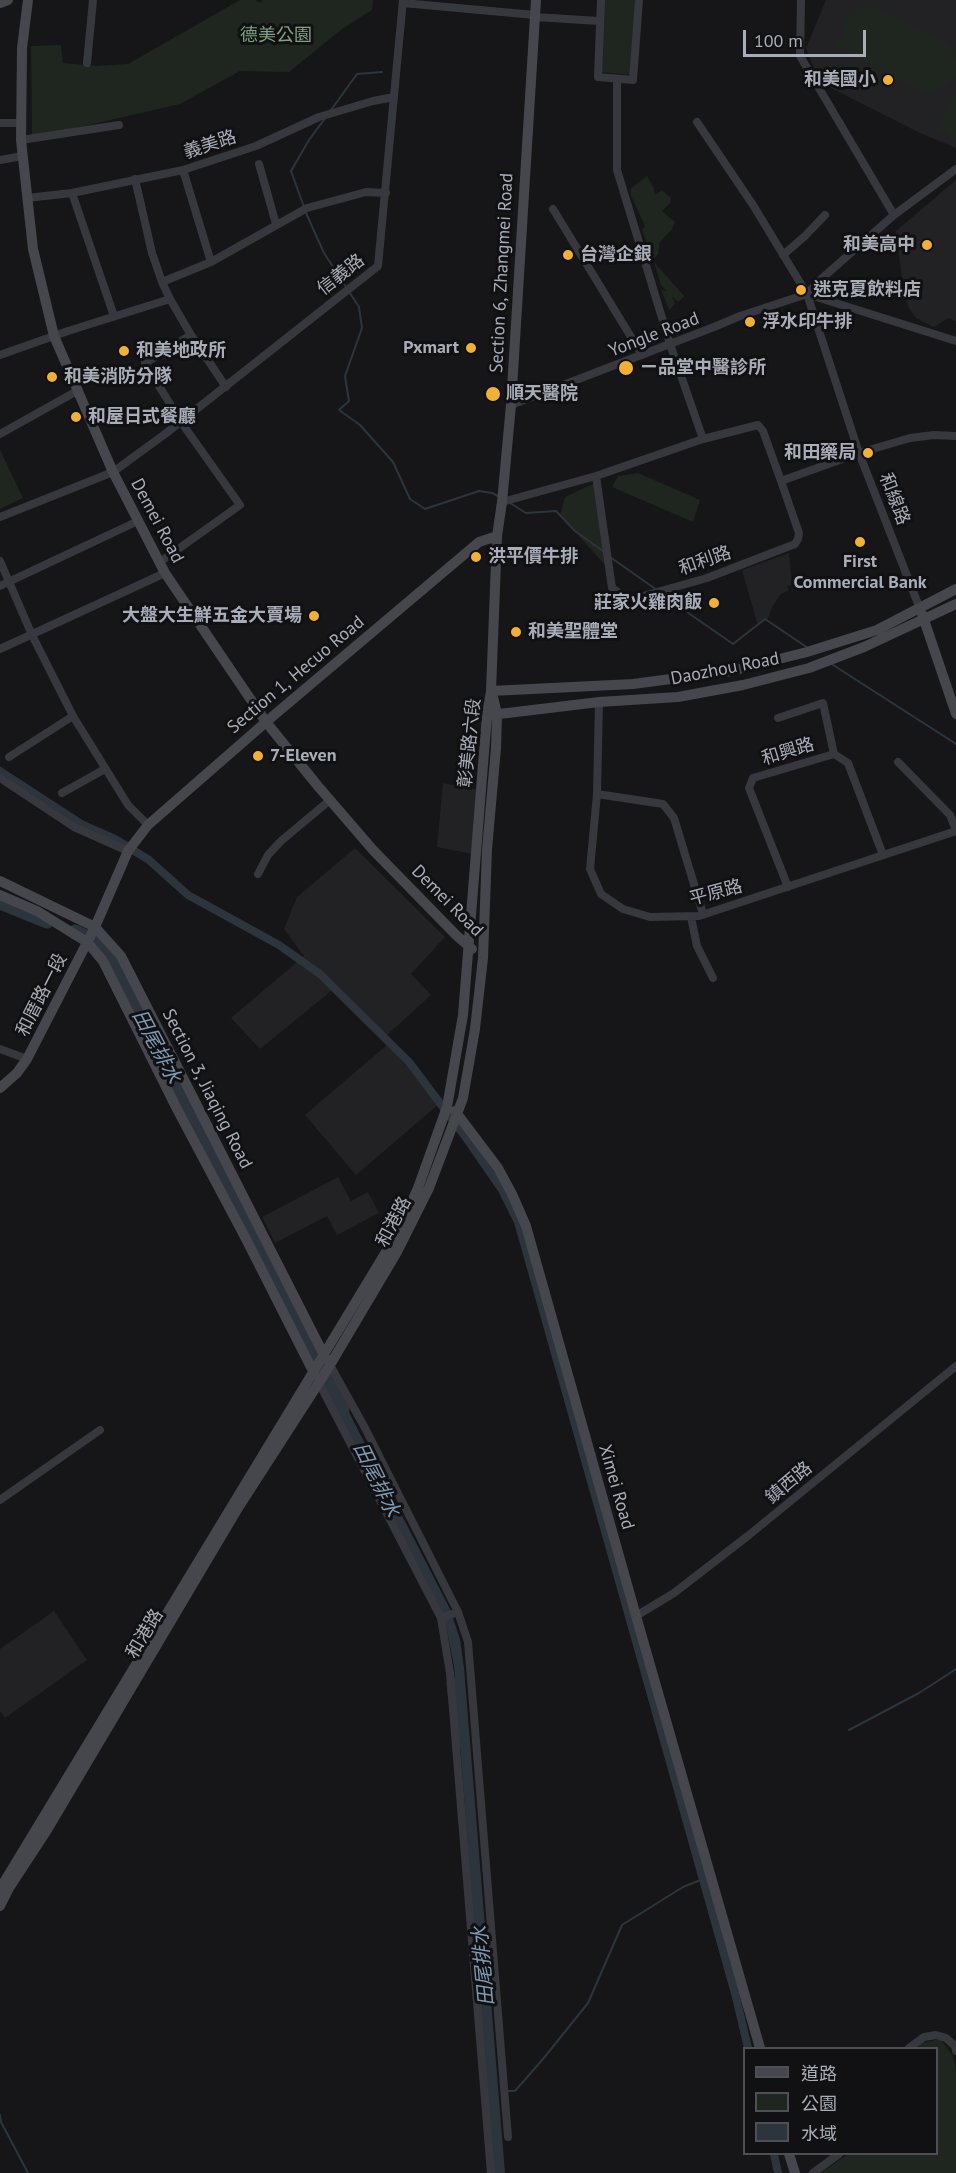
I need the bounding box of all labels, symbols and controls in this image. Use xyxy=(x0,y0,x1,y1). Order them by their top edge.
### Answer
scale bar xyxy=(746,18,869,56)
park label: 德美公園 xyxy=(240,25,312,47)
text: 100 m xyxy=(754,29,803,52)
place label: 和美國小 xyxy=(804,69,876,91)
marker: 和美國小 xyxy=(881,73,895,87)
street label: 義美路 xyxy=(181,126,239,164)
street label: Section 6, Zhangmei Road xyxy=(486,173,518,373)
place label: 和美高中 xyxy=(843,234,915,256)
marker: 和美高中 xyxy=(920,238,934,252)
place label: 台灣企銀 xyxy=(580,244,652,266)
marker: 台灣企銀 xyxy=(561,248,575,262)
street label: 信義路 xyxy=(313,250,369,300)
place label: 迷克夏飲料店 xyxy=(813,279,921,301)
marker: 迷克夏飲料店 xyxy=(794,283,808,297)
street label: Yongle Road xyxy=(606,308,702,362)
place label: 浮水印牛排 xyxy=(762,311,852,333)
marker: 浮水印牛排 xyxy=(743,315,757,329)
place label: Pxmart xyxy=(403,337,459,359)
place label: 和美地政所 xyxy=(136,340,226,362)
marker: Pxmart xyxy=(464,341,478,355)
marker: 和美地政所 xyxy=(117,344,131,358)
place label: ㄧ品堂中醫診所 xyxy=(640,357,766,379)
marker: ㄧ品堂中醫診所 xyxy=(617,359,635,377)
place label: 和美消防分隊 xyxy=(64,366,172,388)
marker: 和美消防分隊 xyxy=(45,370,59,384)
place label: 順天醫院 xyxy=(506,383,578,405)
marker: 順天醫院 xyxy=(484,385,502,403)
place label: 和屋日式餐廳 xyxy=(88,406,196,428)
marker: 和屋日式餐廳 xyxy=(69,410,83,424)
place label: 和田藥局 xyxy=(784,442,856,464)
marker: 和田藥局 xyxy=(861,446,875,460)
street label: 和線路 xyxy=(874,470,914,528)
street label: Demei Road xyxy=(126,475,188,567)
marker: First Commercial Bank xyxy=(853,535,867,549)
street label: 和利路 xyxy=(676,542,734,580)
place label: 洪平價牛排 xyxy=(488,546,578,568)
marker: 洪平價牛排 xyxy=(469,550,483,564)
place label: First Commercial Bank xyxy=(793,551,927,594)
place label: 莊家火雞肉飯 xyxy=(594,592,702,614)
marker: 莊家火雞肉飯 xyxy=(707,596,721,610)
place label: 大盤大生鮮五金大賣場 xyxy=(122,605,302,627)
marker: 大盤大生鮮五金大賣場 xyxy=(307,609,321,623)
street label: Section 1, Hecuo Road xyxy=(223,611,369,739)
place label: 和美聖體堂 xyxy=(528,621,618,643)
marker: 和美聖體堂 xyxy=(509,625,523,639)
street label: Daozhou Road xyxy=(669,648,781,690)
street label: 彰美路六段 xyxy=(455,697,485,789)
street label: 和興路 xyxy=(759,734,817,770)
place label: 7-Eleven xyxy=(270,745,337,767)
marker: 7-Eleven xyxy=(251,749,265,763)
street label: Demei Road xyxy=(407,861,487,941)
street label: 平原路 xyxy=(687,876,745,910)
street label: 和厝路一段 xyxy=(12,950,72,1040)
water label: 田尾排水 xyxy=(127,1006,185,1088)
street label: Section 3, Jiaqing Road xyxy=(157,1006,257,1172)
street label: 和港路 xyxy=(372,1193,416,1251)
water label: 田尾排水 xyxy=(348,1439,404,1521)
street label: Ximei Road xyxy=(594,1442,638,1532)
street label: 鎮西路 xyxy=(761,1457,817,1509)
street label: 和港路 xyxy=(122,1605,168,1663)
water label: 田尾排水 xyxy=(469,1925,499,2007)
legend xyxy=(743,2047,938,2155)
text: 道路 xyxy=(801,2062,837,2085)
text: 公園 xyxy=(801,2092,837,2115)
text: 水域 xyxy=(801,2122,837,2145)

